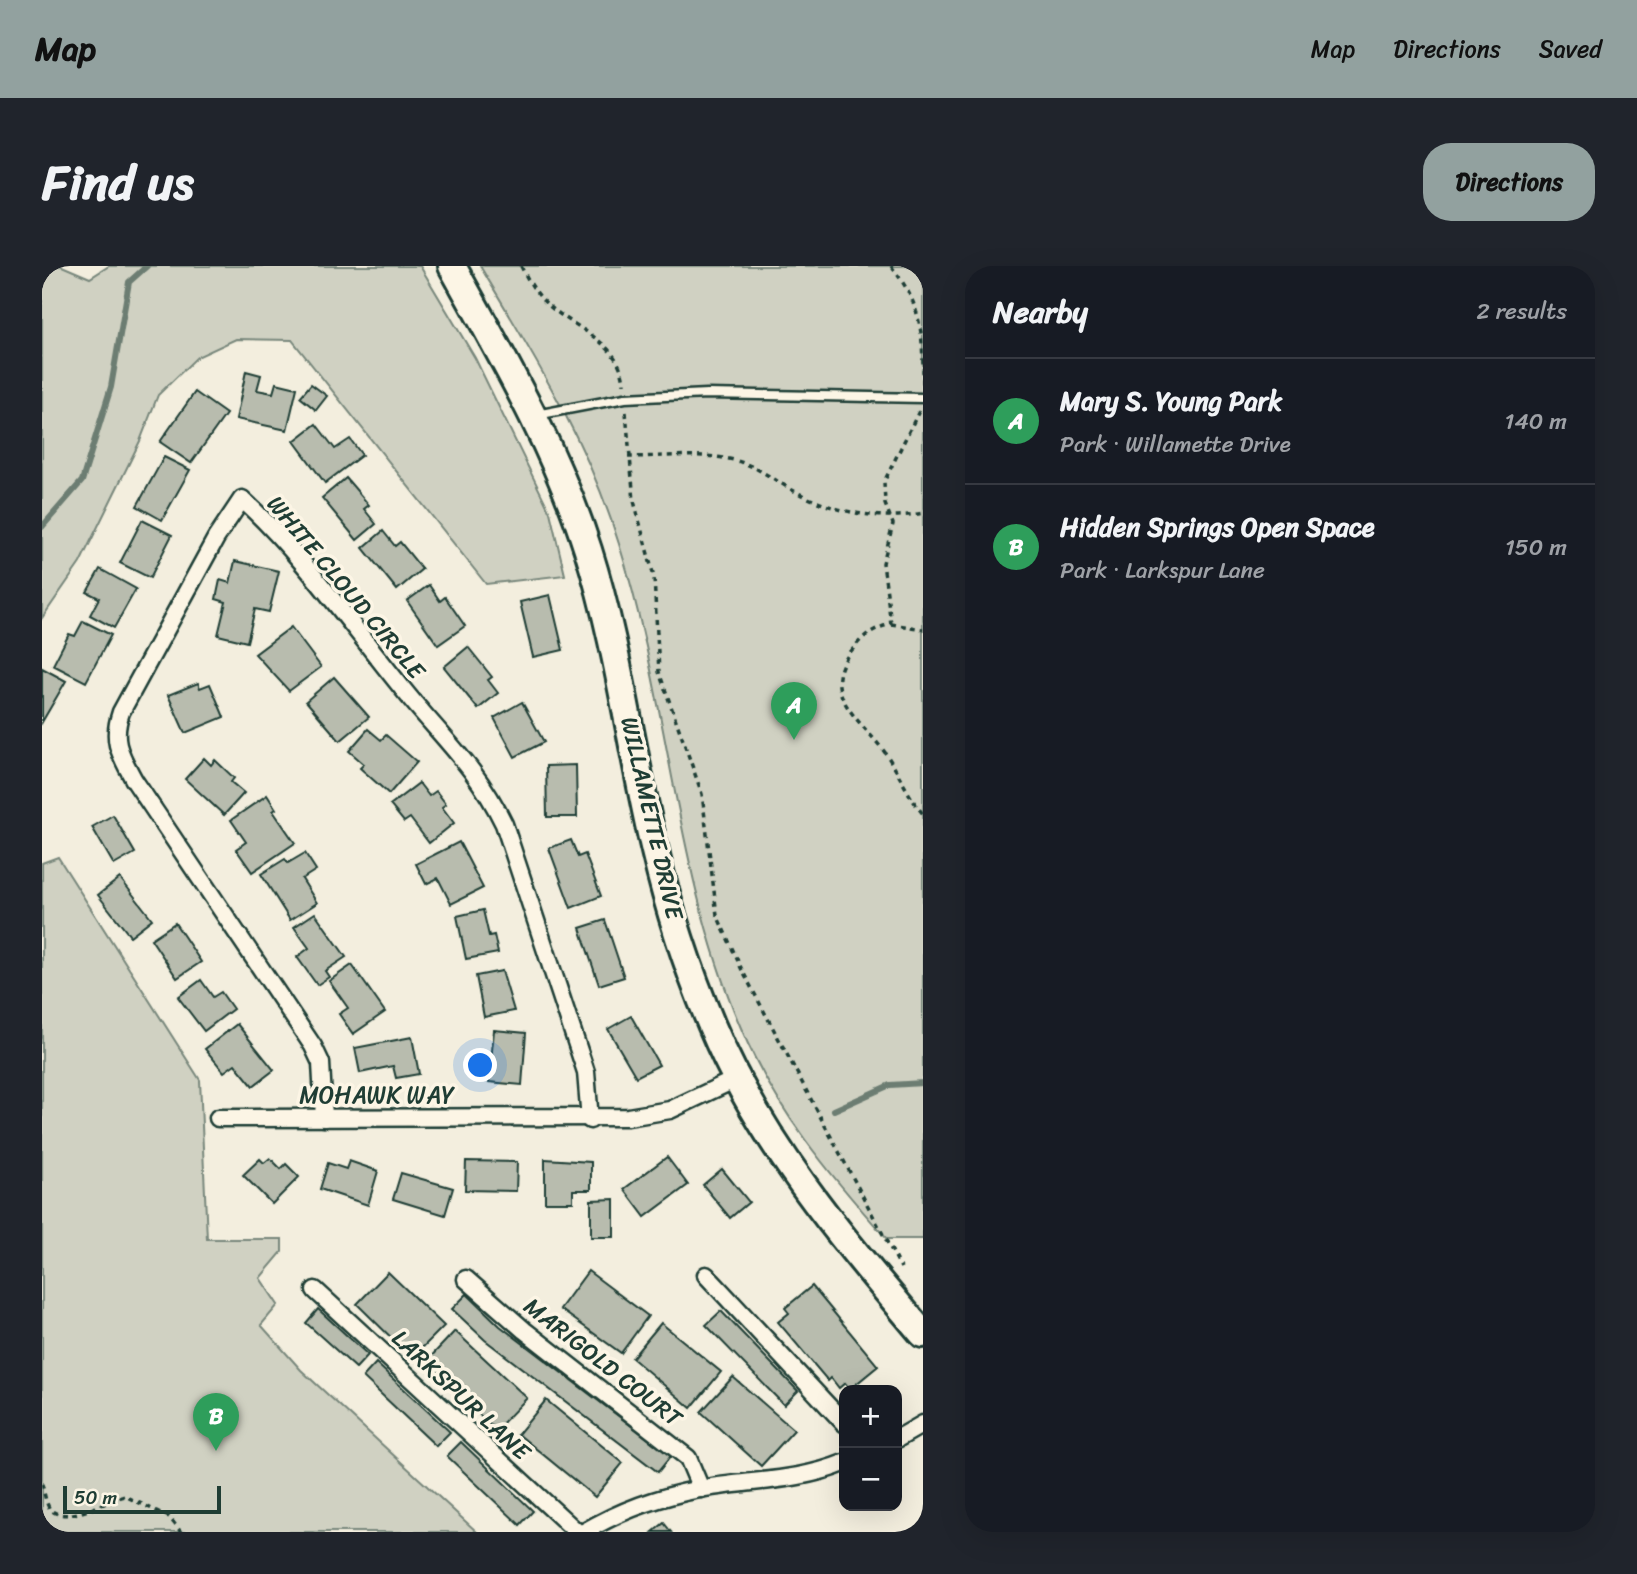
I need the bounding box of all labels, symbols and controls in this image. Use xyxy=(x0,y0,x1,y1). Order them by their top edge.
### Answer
text: Map xyxy=(35,20,96,78)
text: Map xyxy=(1311,28,1355,70)
text: Directions xyxy=(1393,28,1501,70)
text: Saved xyxy=(1539,28,1602,70)
text: Find us xyxy=(42,139,194,226)
button: Directions xyxy=(1423,143,1595,221)
text: Nearby xyxy=(993,285,1088,339)
text: 2 results xyxy=(1476,291,1567,332)
text: Mary S. Young Park xyxy=(1060,378,1282,424)
text: A xyxy=(1008,401,1024,442)
text: 140 m xyxy=(1505,401,1567,442)
text: Park · Willamette Drive xyxy=(1060,424,1291,465)
street label: WHITE CLOUD CIRCLE xyxy=(256,485,437,690)
text: Hidden Springs Open Space xyxy=(1060,504,1374,550)
text: B xyxy=(1009,527,1023,568)
text: 150 m xyxy=(1505,527,1567,568)
text: Park · Larkspur Lane xyxy=(1060,550,1265,591)
pin: A xyxy=(771,682,817,740)
street label: WILLAMETTE DRIVE xyxy=(608,713,696,925)
your location xyxy=(463,1048,497,1082)
street label: MOHAWK WAY xyxy=(299,1074,455,1116)
street label: MARIGOLD COURT xyxy=(514,1286,693,1439)
street label: LARKSPUR LANE xyxy=(382,1319,542,1472)
map controls xyxy=(839,1385,902,1511)
button: + xyxy=(839,1385,902,1448)
pin: B xyxy=(193,1393,239,1451)
button: − xyxy=(839,1448,902,1511)
text: 50 m xyxy=(74,1481,117,1514)
scale bar xyxy=(63,1483,220,1515)

